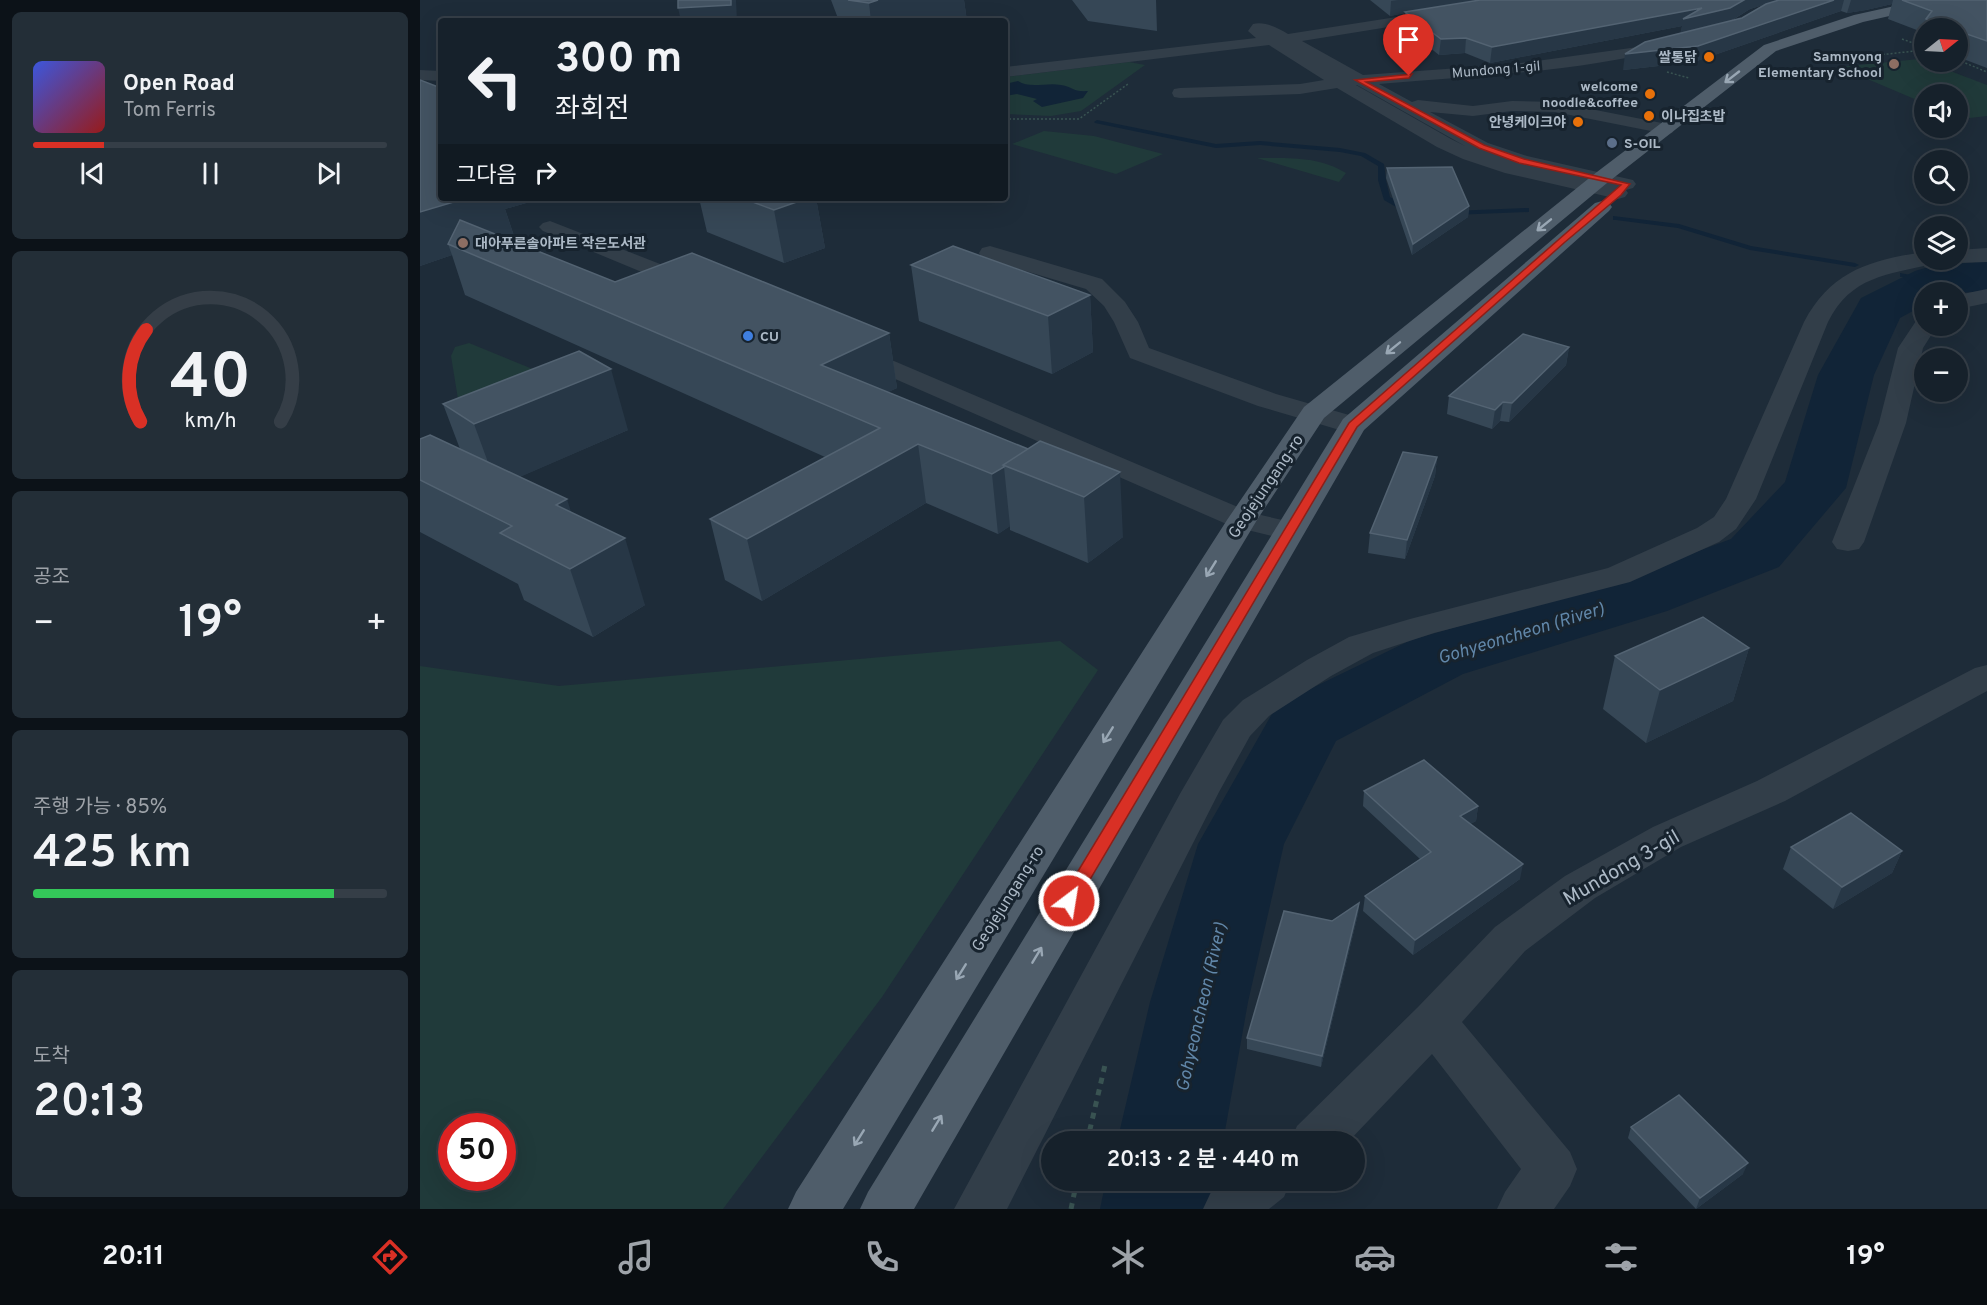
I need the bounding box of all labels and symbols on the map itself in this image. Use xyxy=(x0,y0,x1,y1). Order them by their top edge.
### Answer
pin xyxy=(1383,14,1434,76)
north arrow xyxy=(1914,18,1968,72)
place label: Samnyong Elementary School xyxy=(1758,49,1882,82)
place label: 쌀통닭 xyxy=(1658,50,1697,67)
marker: 쌀통닭 xyxy=(1702,50,1716,64)
marker: Samnyong Elementary School xyxy=(1887,57,1901,71)
street label: Mundong 1-gil xyxy=(1451,58,1541,83)
one-way arrow xyxy=(1724,71,1740,84)
place label: welcome noodle&coffee xyxy=(1542,79,1638,112)
marker: welcome noodle&coffee xyxy=(1643,87,1657,101)
marker: 이나집초밥 xyxy=(1642,109,1656,123)
place label: 이나집초밥 xyxy=(1661,109,1726,126)
place label: 안녕케이크야 xyxy=(1489,115,1566,132)
marker: 안녕케이크야 xyxy=(1571,115,1585,129)
marker: S-OIL xyxy=(1605,136,1619,150)
place label: S-OIL xyxy=(1624,136,1661,153)
one-way arrow xyxy=(1536,218,1552,231)
marker: 대아푸른솔아파트 작은도서관 xyxy=(456,236,470,250)
place label: 대아푸른솔아파트 작은도서관 xyxy=(475,236,646,253)
marker: CU xyxy=(741,329,755,343)
place label: CU xyxy=(760,329,779,346)
one-way arrow xyxy=(1386,341,1401,355)
street label: Geojejungang-ro xyxy=(1225,431,1309,543)
one-way arrow xyxy=(1205,560,1217,577)
water label: Gohyeoncheon (River) xyxy=(1435,598,1607,671)
one-way arrow xyxy=(1102,726,1114,743)
street label: Mundong 3-gil xyxy=(1559,825,1685,913)
street label: Geojejungang-ro xyxy=(968,842,1049,956)
position arrow xyxy=(1037,869,1101,933)
water label: Gohyeoncheon (River) xyxy=(1172,921,1233,1094)
one-way arrow xyxy=(1031,947,1043,964)
one-way arrow xyxy=(955,963,967,980)
speed limit sign: 50 xyxy=(438,1113,516,1191)
one-way arrow xyxy=(931,1115,943,1132)
one-way arrow xyxy=(852,1129,864,1146)

